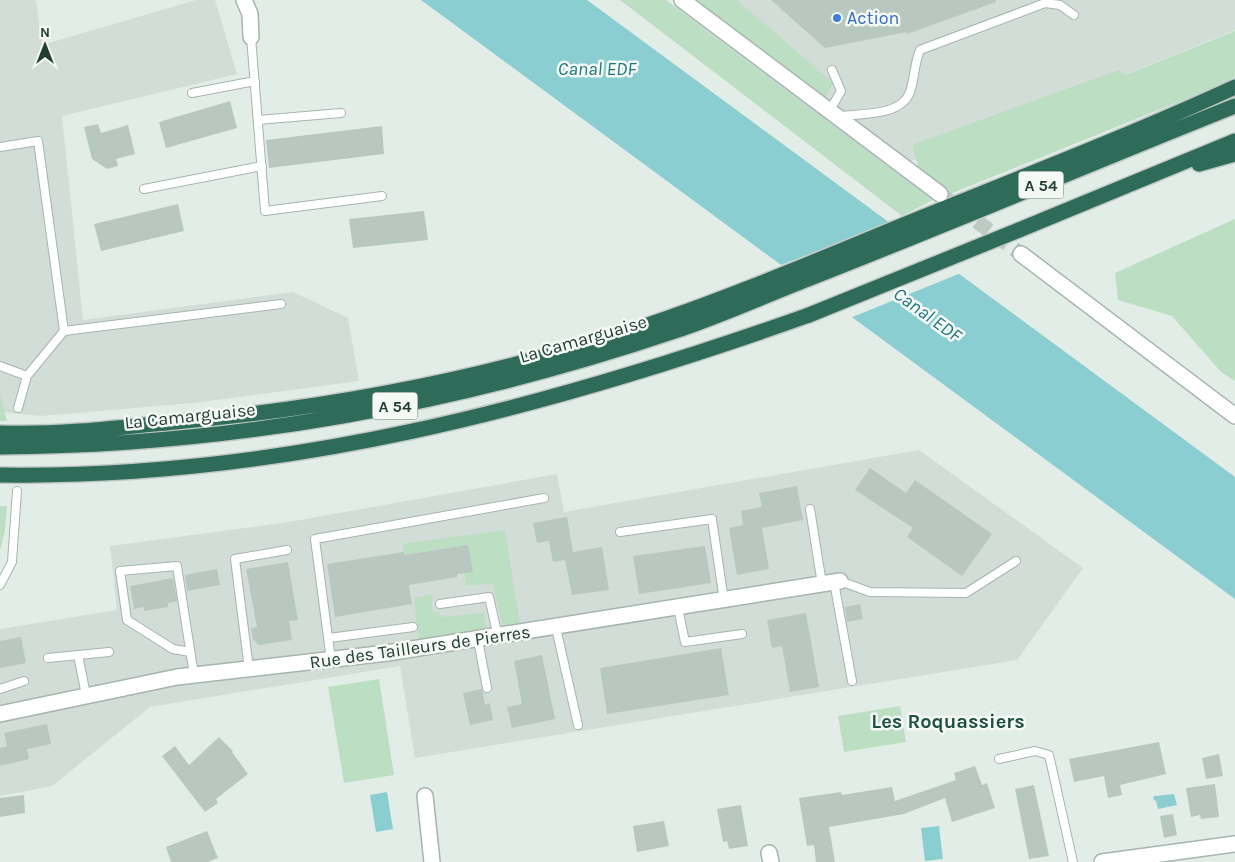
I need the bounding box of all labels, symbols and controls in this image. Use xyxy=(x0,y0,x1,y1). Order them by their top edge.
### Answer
place label: Action xyxy=(847,7,899,29)
marker: Action xyxy=(831,12,843,24)
north arrow xyxy=(20,20,70,70)
text: N xyxy=(40,24,50,41)
water label: Canal EDF xyxy=(558,58,637,80)
road number: A 54 xyxy=(1018,172,1064,198)
water label: Canal EDF xyxy=(889,283,967,347)
street label: La Camarguaise xyxy=(517,310,649,368)
road number: A 54 xyxy=(372,392,418,420)
street label: La Camarguaise xyxy=(123,398,257,434)
street label: Rue des Tailleurs de Pierres xyxy=(308,621,532,673)
district label: Les Roquassiers xyxy=(871,710,1025,733)

